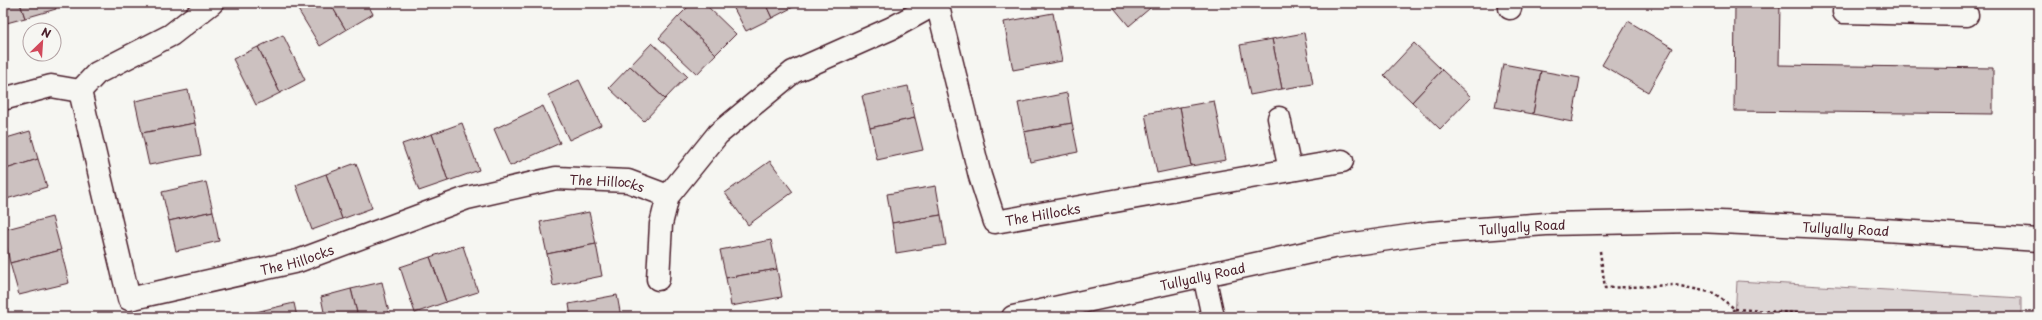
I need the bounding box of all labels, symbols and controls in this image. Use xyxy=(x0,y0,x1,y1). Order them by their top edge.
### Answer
north arrow xyxy=(22,22,62,62)
text: N xyxy=(39,23,54,42)
street label: The Hillocks xyxy=(569,169,648,196)
street label: The Hillocks xyxy=(1004,198,1082,230)
street label: Tullyally Road xyxy=(1478,214,1566,239)
street label: Tullyally Road xyxy=(1802,216,1890,240)
street label: The Hillocks xyxy=(258,239,336,279)
street label: Tullyally Road xyxy=(1158,257,1247,294)

